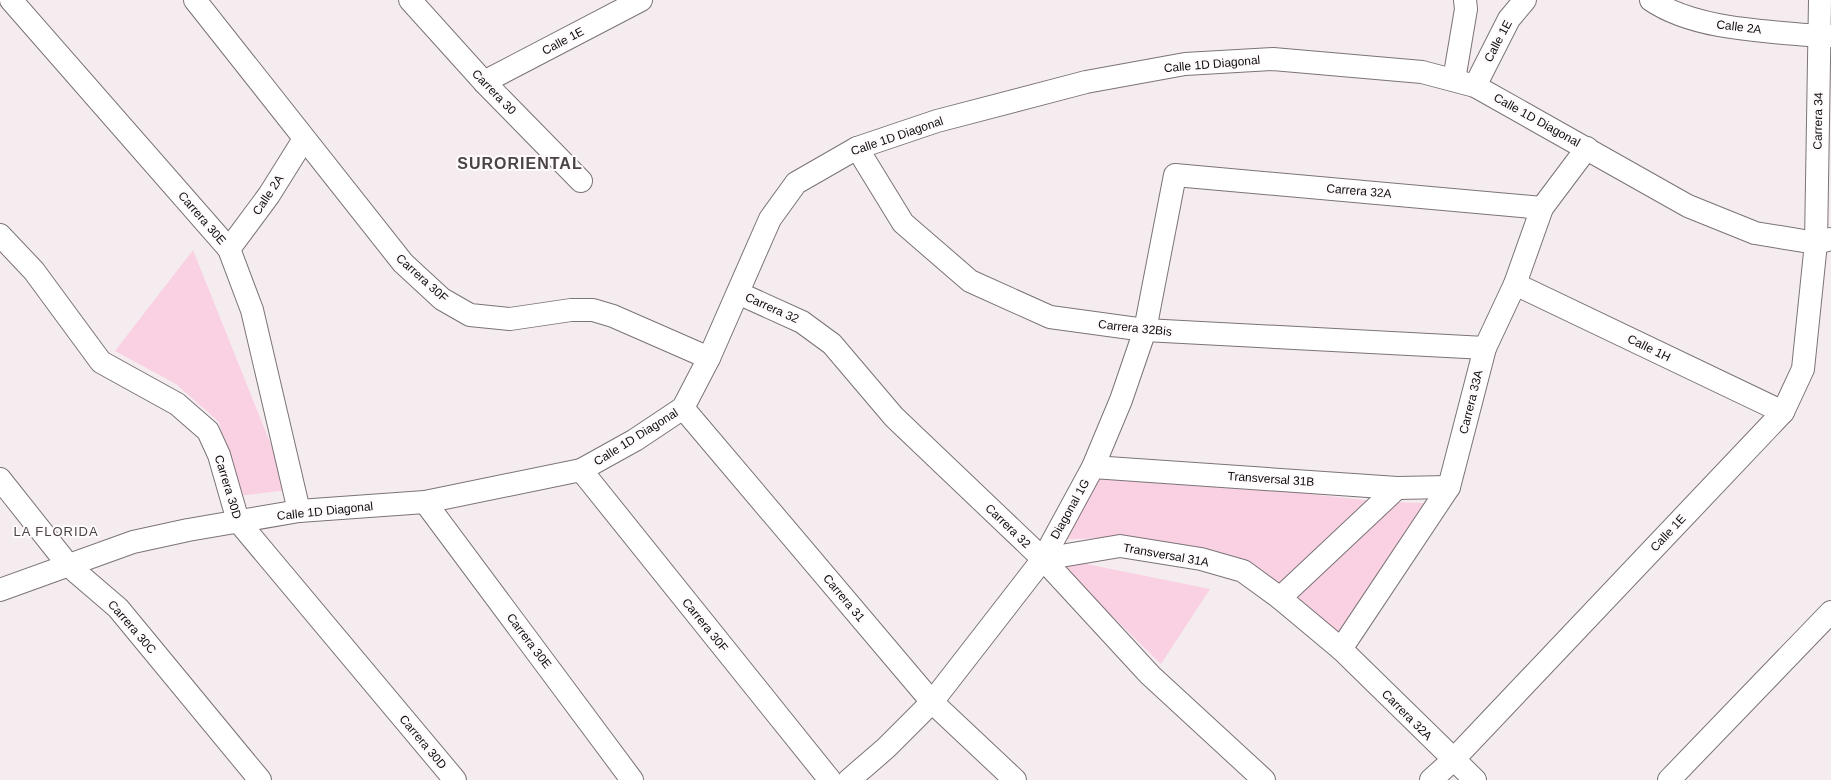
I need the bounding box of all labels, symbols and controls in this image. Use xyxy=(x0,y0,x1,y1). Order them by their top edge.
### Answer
street label: Calle 2A xyxy=(1716,17,1762,37)
street label: Calle 1E xyxy=(1481,18,1515,64)
street label: Calle 1E xyxy=(540,24,586,58)
street label: Calle 1D Diagonal xyxy=(1163,53,1261,75)
street label: Carrera 30 xyxy=(469,67,519,118)
street label: Calle 1D Diagonal xyxy=(1491,90,1583,150)
street label: Carrera 34 xyxy=(1811,92,1826,150)
street label: Calle 1D Diagonal xyxy=(849,114,945,158)
district label: SURORIENTAL xyxy=(457,155,583,172)
street label: Calle 2A xyxy=(250,172,286,218)
street label: Carrera 32A xyxy=(1326,181,1392,201)
street label: Carrera 30E xyxy=(175,189,229,247)
street label: Carrera 30F xyxy=(393,251,451,305)
street label: Carrera 32 xyxy=(743,290,801,326)
street label: Carrera 32Bis xyxy=(1097,317,1173,339)
street label: Calle 1H xyxy=(1625,332,1673,364)
street label: Carrera 33A xyxy=(1456,369,1486,435)
street label: Calle 1D Diagonal xyxy=(591,405,681,469)
street label: Carrera 30D xyxy=(212,453,244,521)
street label: Transversal 31B xyxy=(1227,469,1315,489)
street label: Diagonal 1G xyxy=(1048,476,1092,542)
street label: Calle 1D Diagonal xyxy=(276,499,374,523)
street label: Carrera 32 xyxy=(983,501,1034,551)
street label: Calle 1E xyxy=(1647,512,1689,554)
district label: LA FLORIDA xyxy=(13,524,99,539)
street label: Transversal 31A xyxy=(1122,541,1210,569)
street label: Carrera 31 xyxy=(820,572,868,625)
street label: Carrera 30F xyxy=(679,595,731,655)
street label: Carrera 30C xyxy=(105,597,159,657)
street label: Carrera 30E xyxy=(504,611,554,671)
street label: Carrera 32A xyxy=(1379,687,1435,743)
street label: Carrera 30D xyxy=(396,712,450,772)

